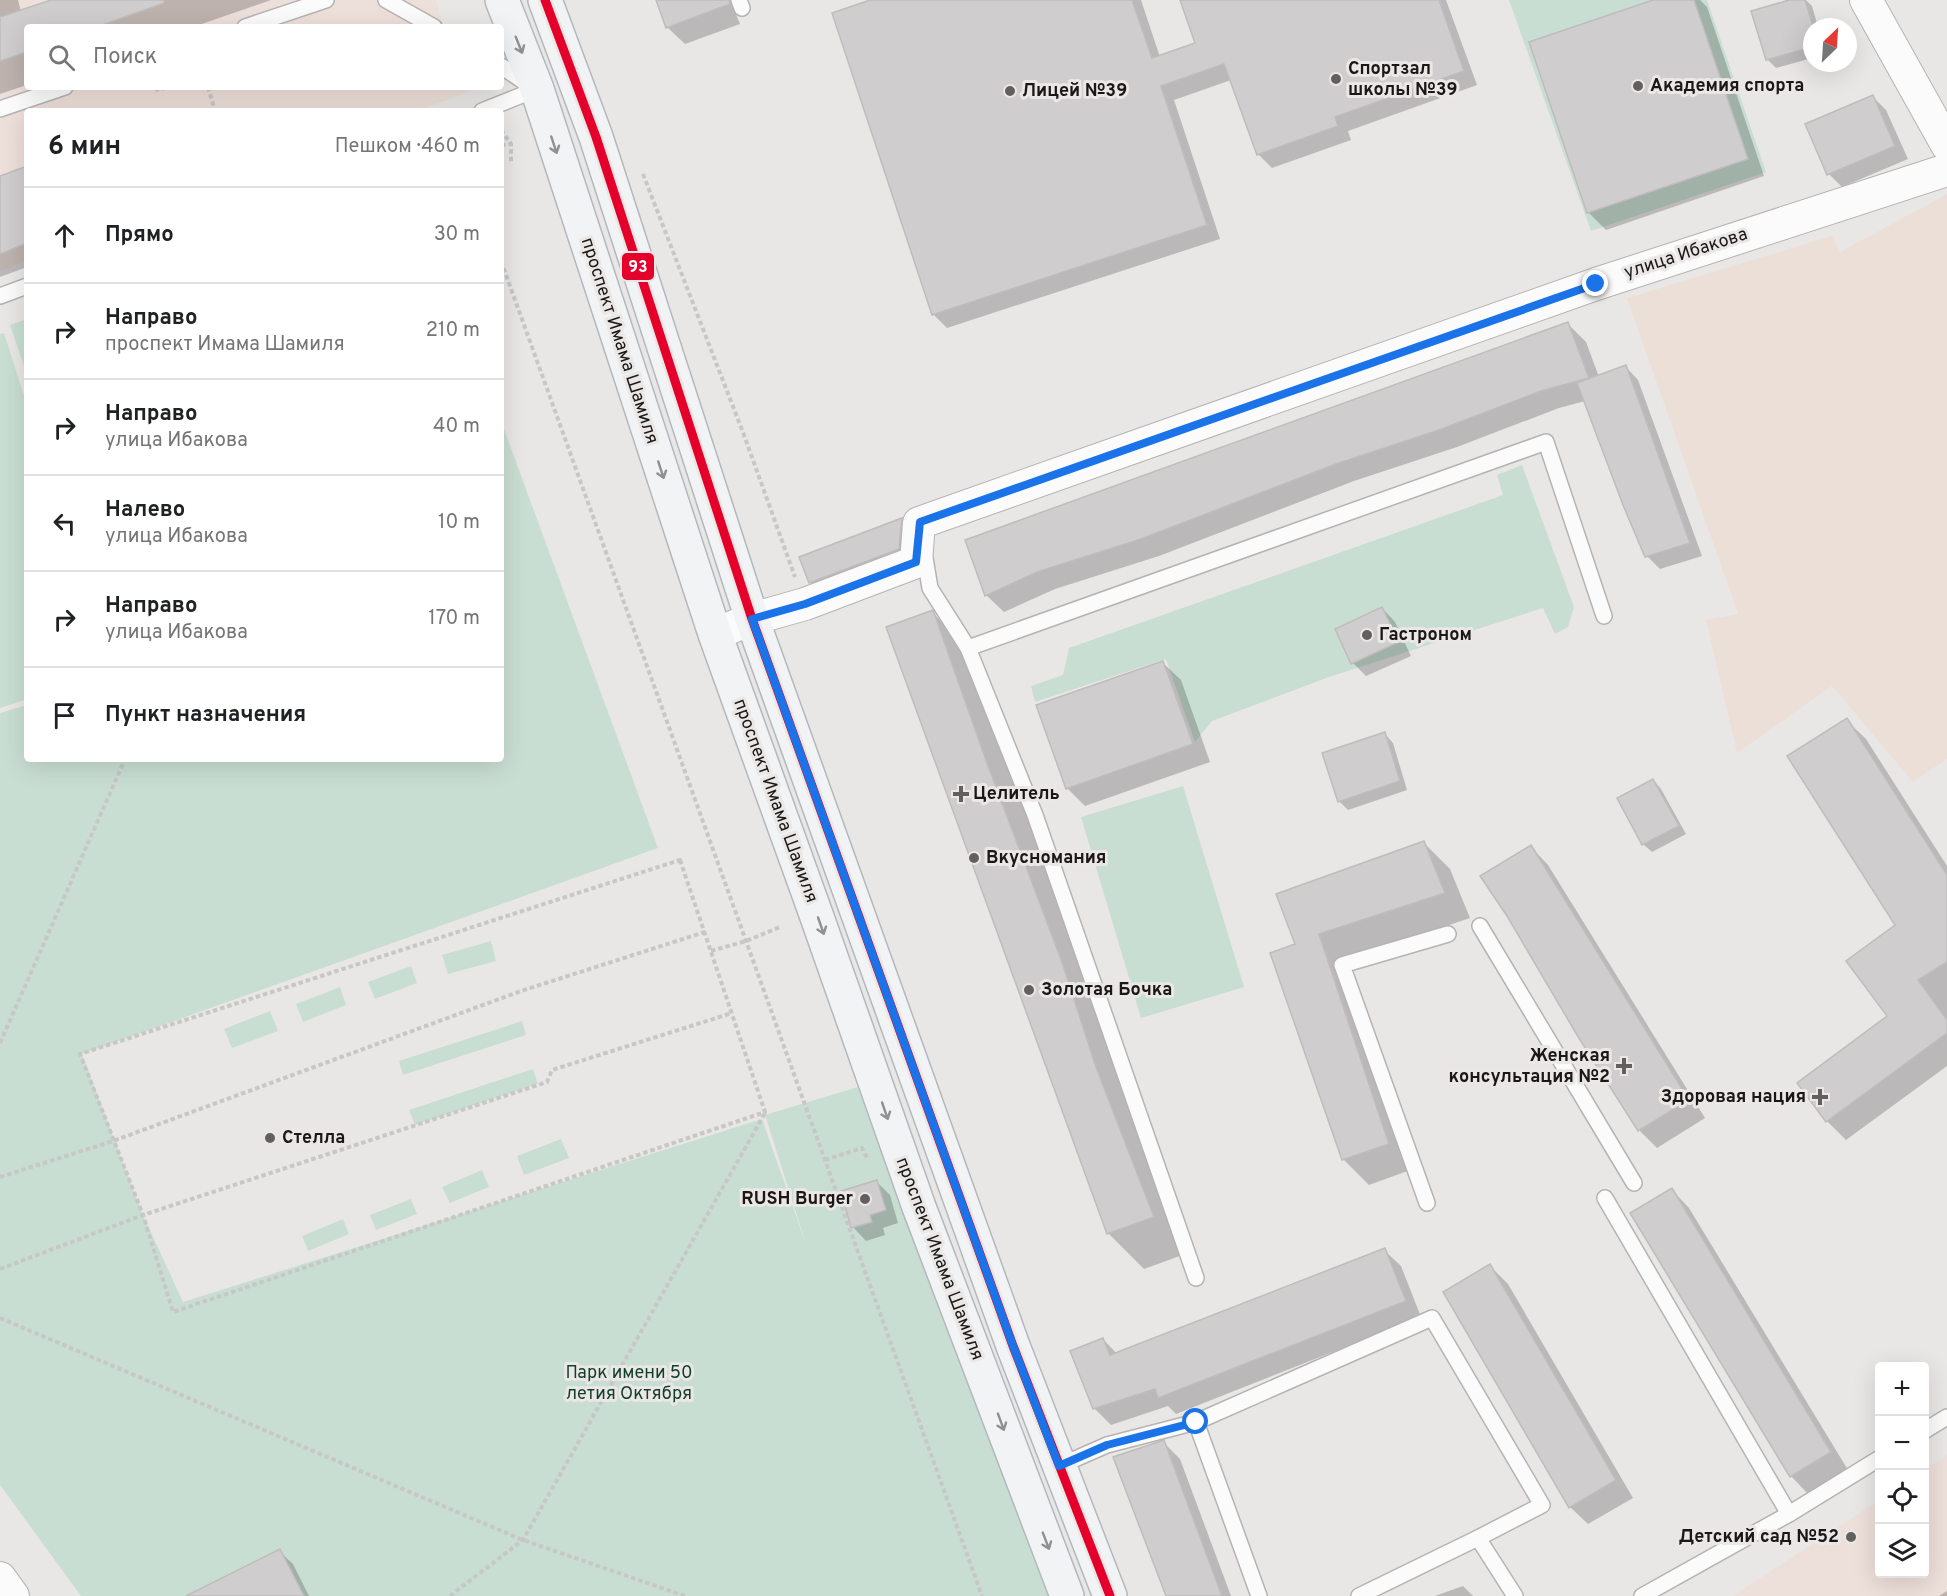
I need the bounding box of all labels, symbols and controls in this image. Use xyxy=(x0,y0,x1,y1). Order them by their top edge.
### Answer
north arrow xyxy=(1803,18,1857,72)
search box xyxy=(24,24,504,90)
one-way arrow xyxy=(514,35,525,54)
icon: search xyxy=(45,41,78,74)
text: Поиск xyxy=(93,44,157,71)
place label: Спортзал школы №39 xyxy=(1348,58,1458,102)
marker: Спортзал школы №39 xyxy=(1329,72,1343,86)
place label: Академия спорта xyxy=(1650,75,1804,98)
marker: Академия спорта xyxy=(1631,79,1645,93)
place label: Лицей №39 xyxy=(1022,80,1127,103)
marker: Лицей №39 xyxy=(1003,84,1017,98)
text: 6 мин xyxy=(48,131,121,164)
text: Пешком · 460 m xyxy=(335,134,480,160)
one-way arrow xyxy=(550,135,561,154)
icon: ahead xyxy=(48,219,81,252)
text: Прямо xyxy=(105,222,174,249)
text: 30 m xyxy=(434,222,480,248)
street label: улица Ибакова xyxy=(1621,223,1751,285)
street label: проспект Имама Шамиля xyxy=(575,235,663,447)
line badge: 93 xyxy=(621,252,655,281)
text: 93 xyxy=(628,258,648,278)
route end xyxy=(1582,270,1608,296)
text: Направо xyxy=(105,305,197,332)
icon: right xyxy=(48,315,81,348)
text: 210 m xyxy=(426,318,480,344)
text: проспект Имама Шамиля xyxy=(105,332,345,358)
text: Направо xyxy=(105,401,197,428)
icon: right xyxy=(48,411,81,444)
text: 40 m xyxy=(433,414,480,440)
text: улица Ибакова xyxy=(105,428,248,454)
one-way arrow xyxy=(656,460,667,479)
text: Налево xyxy=(105,497,185,524)
icon: left xyxy=(48,507,81,540)
text: 10 m xyxy=(438,510,480,536)
text: улица Ибакова xyxy=(105,524,248,550)
text: Направо xyxy=(105,593,197,620)
icon: right xyxy=(48,603,81,636)
text: 170 m xyxy=(428,606,480,632)
text: улица Ибакова xyxy=(105,620,248,646)
place label: Гастроном xyxy=(1379,624,1472,647)
marker: Гастроном xyxy=(1360,628,1374,642)
street label: проспект Имама Шамиля xyxy=(727,696,823,906)
icon: arrive xyxy=(48,699,81,732)
text: Пункт назначения xyxy=(105,702,306,729)
place label: Целитель xyxy=(973,783,1060,806)
marker: Целитель xyxy=(954,787,968,801)
place label: Вкусномания xyxy=(986,847,1106,870)
marker: Вкусномания xyxy=(967,851,981,865)
one-way arrow xyxy=(816,917,827,935)
place label: Золотая Бочка xyxy=(1041,979,1172,1002)
marker: Золотая Бочка xyxy=(1022,983,1036,997)
place label: Женская консультация №2 xyxy=(1449,1045,1610,1089)
marker: Женская консультация №2 xyxy=(1615,1057,1633,1075)
place label: Здоровая нация xyxy=(1661,1086,1806,1109)
marker: Здоровая нация xyxy=(1811,1088,1829,1106)
one-way arrow xyxy=(880,1101,891,1119)
place label: Стелла xyxy=(282,1127,345,1150)
marker: Стелла xyxy=(263,1131,277,1145)
street label: проспект Имама Шамиля xyxy=(890,1154,988,1364)
place label: RUSH Burger xyxy=(741,1188,854,1211)
marker: RUSH Burger xyxy=(858,1192,872,1206)
park label: Парк имени 50 летия Октября xyxy=(565,1362,693,1406)
map controls xyxy=(1875,1362,1929,1578)
button: + xyxy=(1875,1362,1929,1416)
route start xyxy=(1182,1408,1208,1434)
one-way arrow xyxy=(996,1412,1007,1431)
button: − xyxy=(1875,1416,1929,1470)
button: locate xyxy=(1875,1470,1929,1524)
button: layers xyxy=(1875,1524,1929,1578)
place label: Детский сад №52 xyxy=(1679,1526,1839,1549)
marker: Детский сад №52 xyxy=(1844,1530,1858,1544)
one-way arrow xyxy=(1041,1531,1052,1550)

